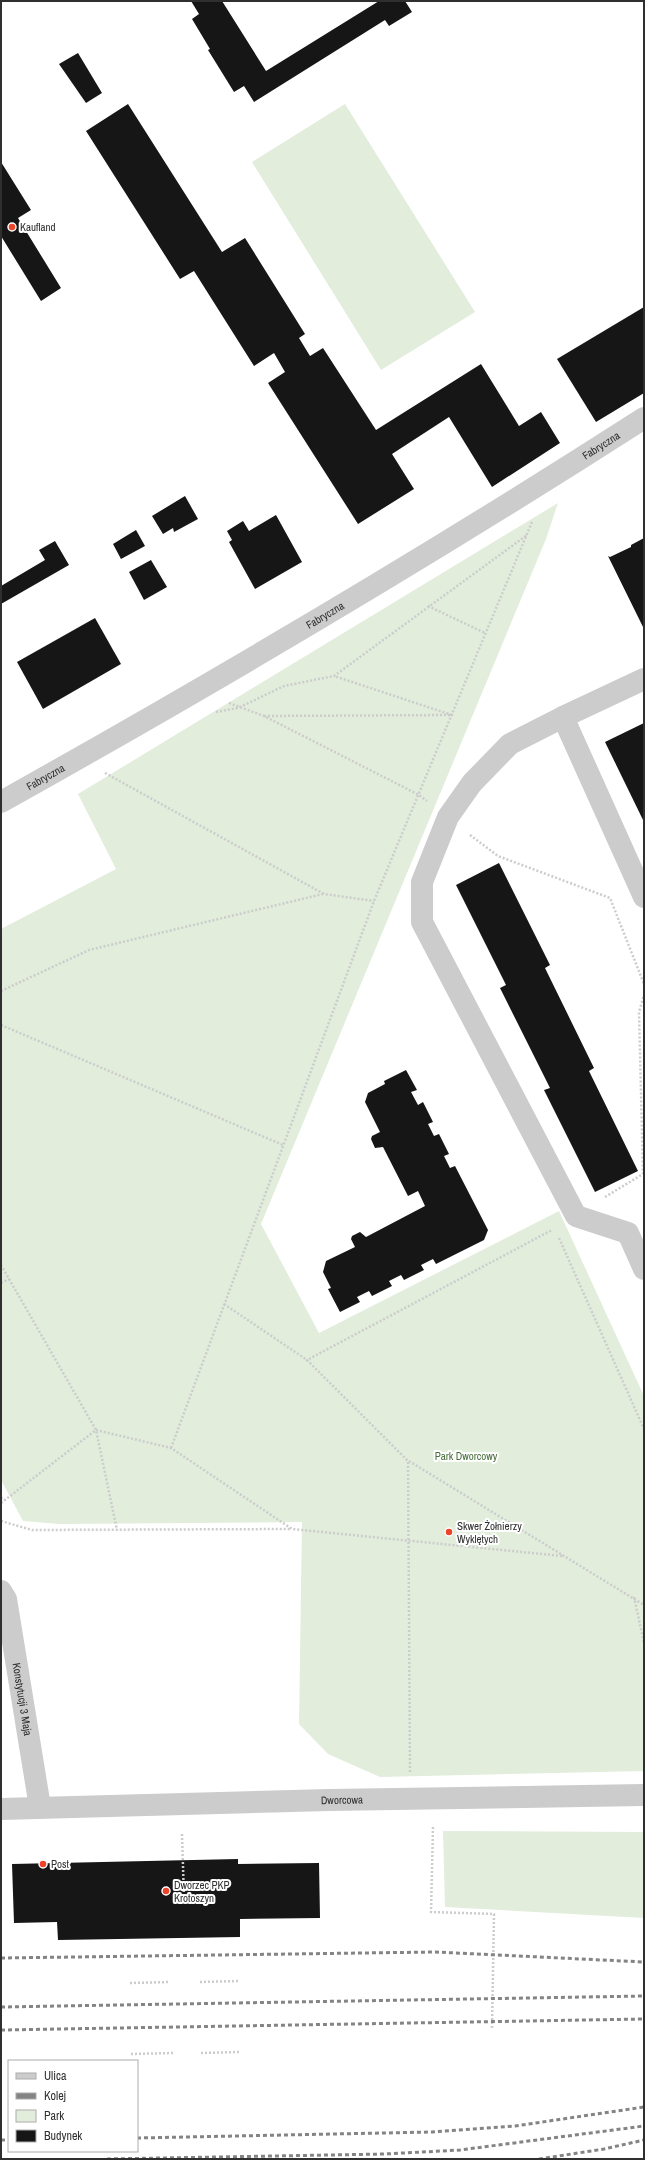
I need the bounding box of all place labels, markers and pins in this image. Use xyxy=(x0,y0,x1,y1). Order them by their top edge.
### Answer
place label: Kaufland xyxy=(20,220,56,234)
marker: Kaufland xyxy=(7,222,17,232)
place label: Skwer Żołnierzy Wyklętych xyxy=(457,1519,522,1546)
marker: Skwer Żołnierzy Wyklętych xyxy=(444,1527,454,1537)
place label: Post xyxy=(51,1857,70,1871)
marker: Post xyxy=(38,1859,48,1869)
place label: Dworzec PKP Krotoszyn xyxy=(174,1878,230,1905)
marker: Dworzec PKP Krotoszyn xyxy=(161,1886,171,1896)

